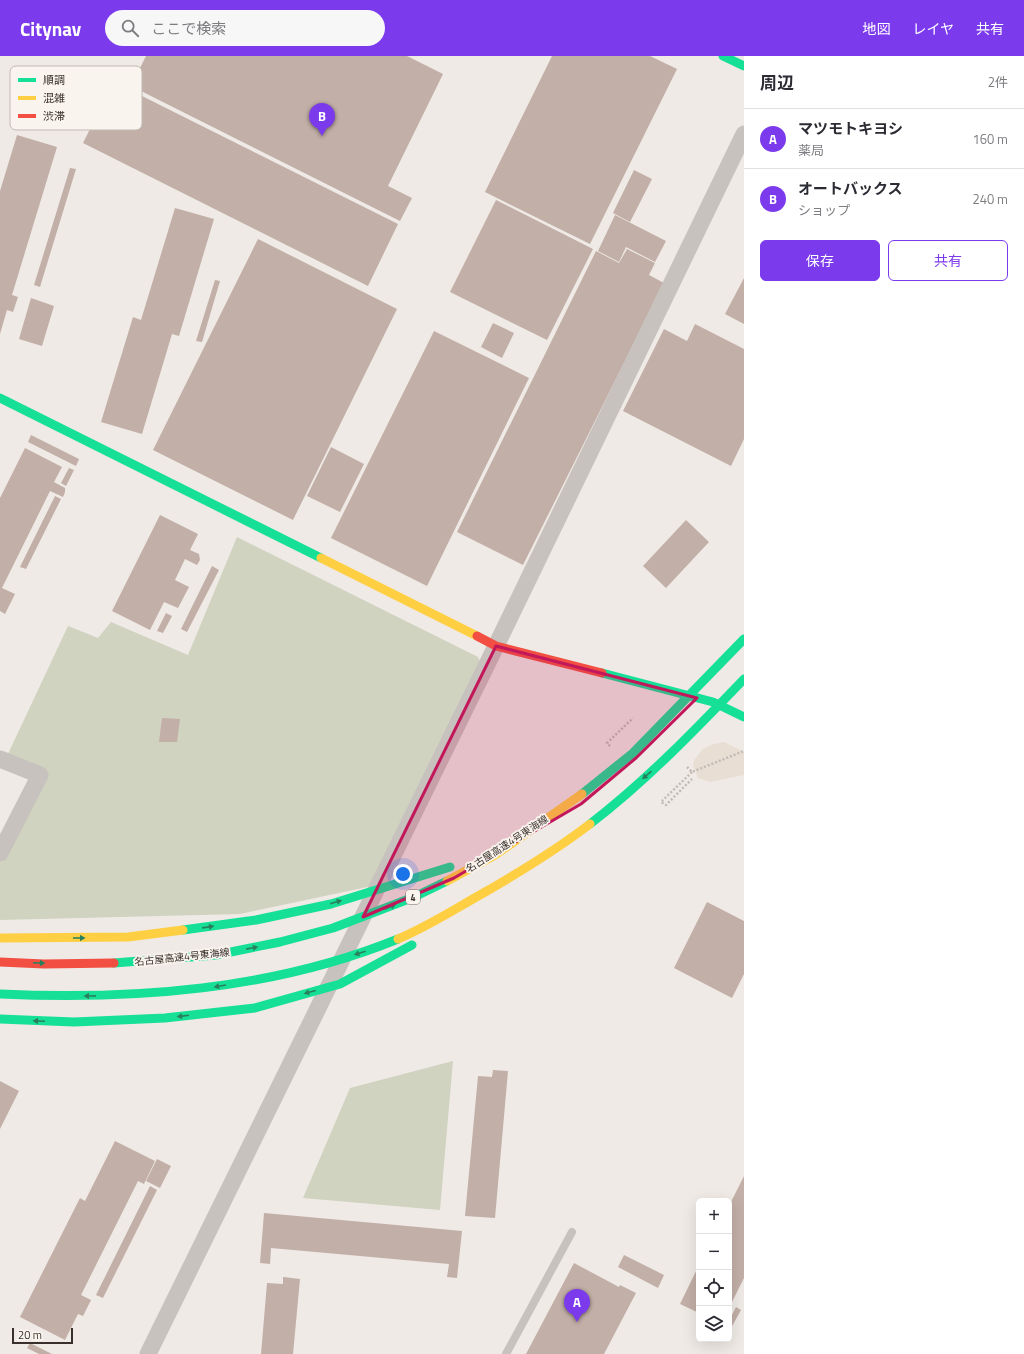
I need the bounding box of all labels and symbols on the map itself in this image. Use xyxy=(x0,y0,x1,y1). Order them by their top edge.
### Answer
legend xyxy=(10,66,142,130)
text: 順調 xyxy=(43,72,65,88)
text: 混雑 xyxy=(43,90,65,106)
pin: B xyxy=(309,103,335,136)
text: 渋滞 xyxy=(43,108,65,124)
one-way arrow xyxy=(642,771,652,780)
street label: 名古屋高速4号東海線 xyxy=(463,812,551,876)
your location xyxy=(393,864,413,884)
road number: 4 xyxy=(406,890,420,904)
one-way arrow xyxy=(330,899,342,905)
one-way arrow xyxy=(384,903,396,909)
one-way arrow xyxy=(202,924,214,930)
one-way arrow xyxy=(73,935,86,941)
one-way arrow xyxy=(246,944,258,950)
street label: 名古屋高速4号東海線 xyxy=(134,945,230,969)
one-way arrow xyxy=(353,950,365,956)
one-way arrow xyxy=(33,960,45,967)
one-way arrow xyxy=(213,983,226,989)
one-way arrow xyxy=(304,990,316,996)
one-way arrow xyxy=(83,993,96,999)
one-way arrow xyxy=(177,1013,189,1019)
one-way arrow xyxy=(32,1018,45,1024)
pin: A xyxy=(564,1289,590,1322)
scale bar xyxy=(12,1326,73,1345)

